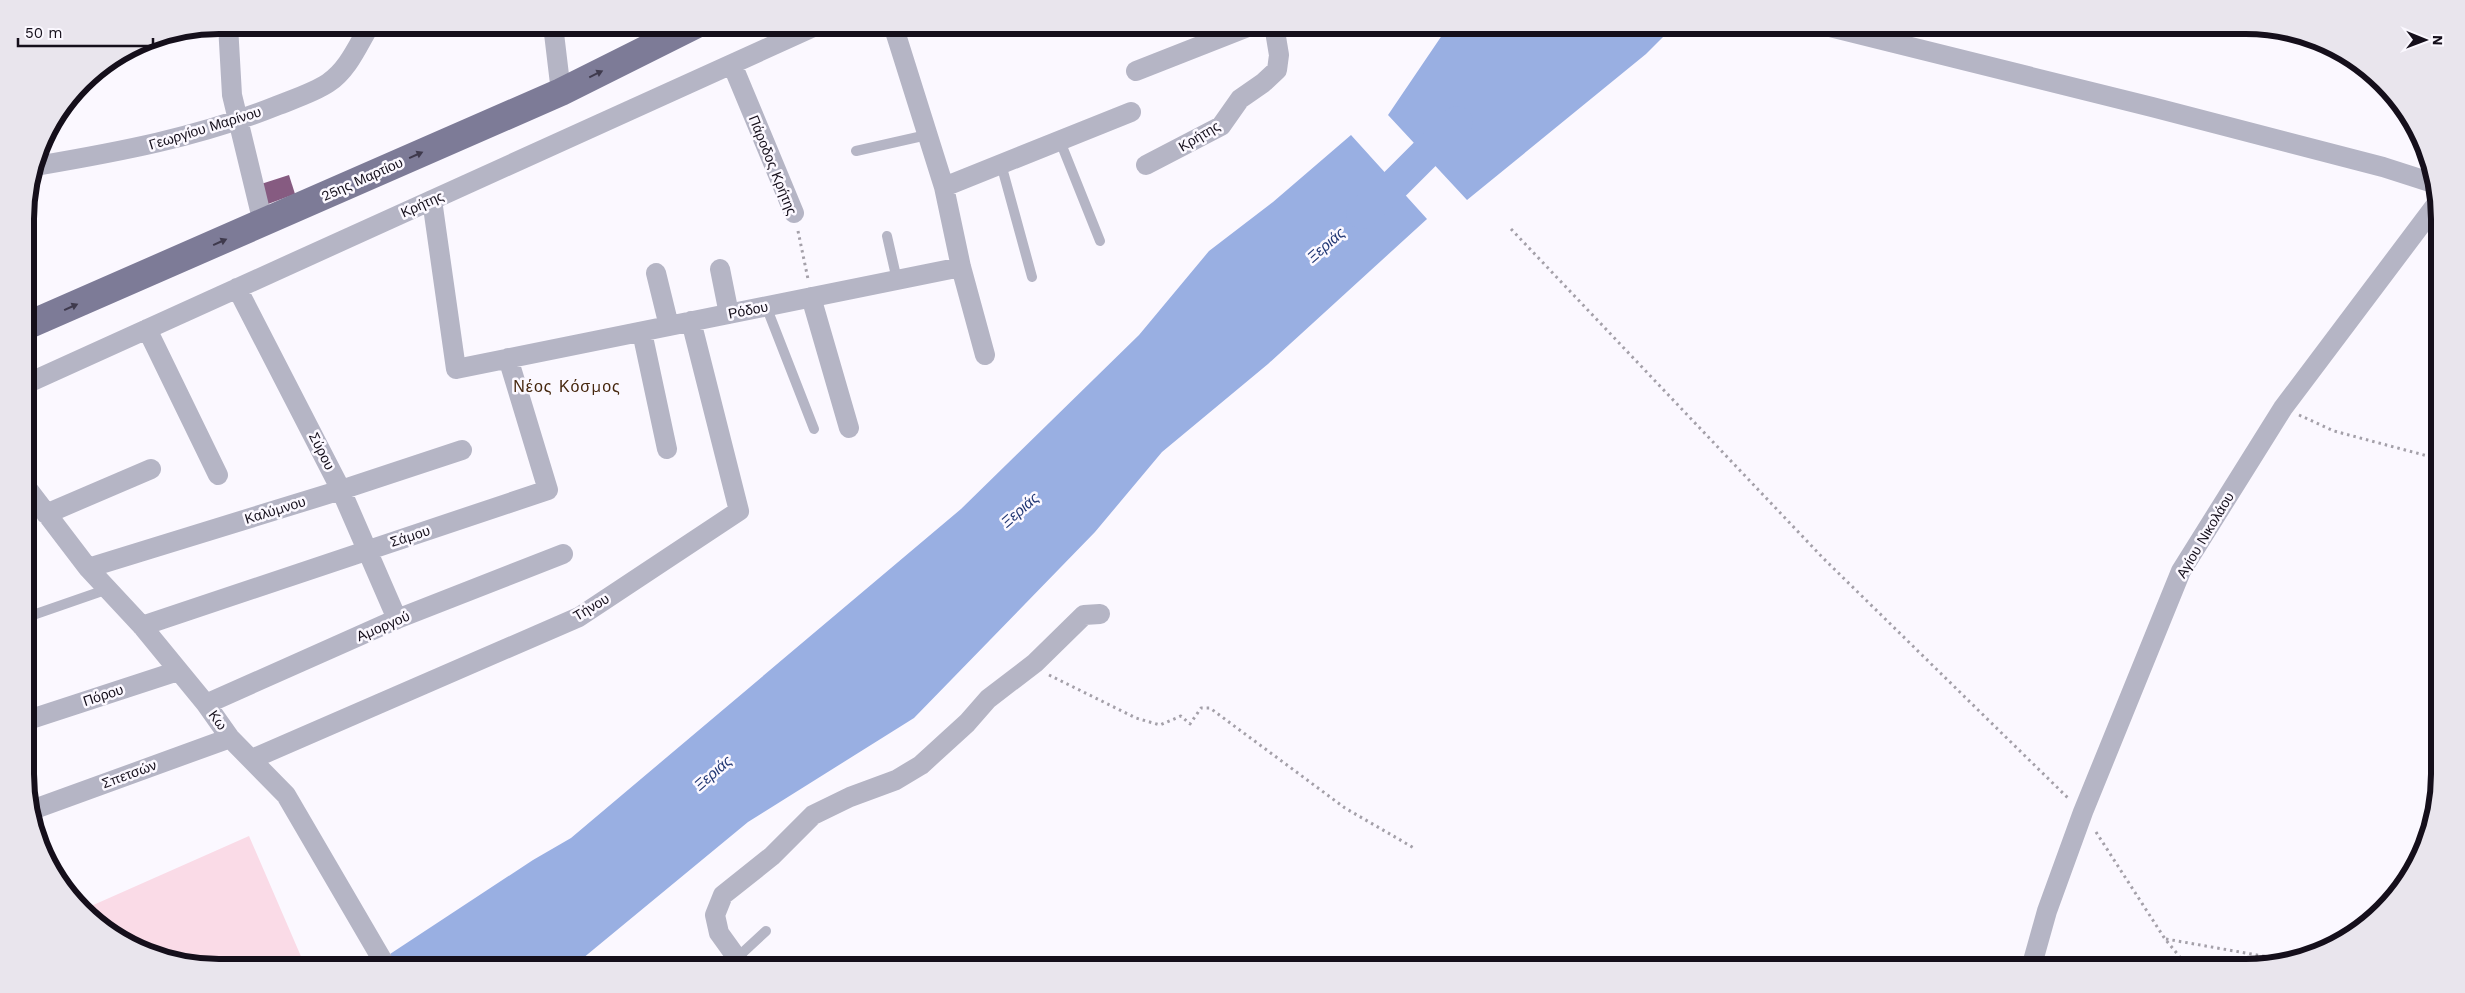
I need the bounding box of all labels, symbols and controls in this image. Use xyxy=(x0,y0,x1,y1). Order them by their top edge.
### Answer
scale bar xyxy=(18,15,152,47)
north arrow xyxy=(2400,15,2450,65)
text: 50 m xyxy=(25,24,62,42)
text: N xyxy=(2430,35,2446,46)
one-way arrow xyxy=(589,70,604,78)
street label: Γεωργίου Μαρίνου xyxy=(147,103,263,153)
street label: Πάροδος Κρήτης xyxy=(746,113,800,217)
street label: Κρήτης xyxy=(1176,117,1223,154)
one-way arrow xyxy=(409,151,423,159)
street label: 25ης Μαρτίου xyxy=(319,154,405,204)
street label: Κρήτης xyxy=(398,187,446,220)
water label: Ξεριάς xyxy=(1303,223,1349,267)
one-way arrow xyxy=(213,237,227,245)
street label: Ρόδου xyxy=(727,298,769,322)
one-way arrow xyxy=(64,302,78,310)
district label: Νέος Κόσμος xyxy=(513,377,621,396)
street label: Σύρου xyxy=(306,430,338,472)
water label: Ξεριάς xyxy=(997,488,1043,532)
street label: Αγίου Νικολάου xyxy=(2173,489,2237,581)
street label: Καλύμνου xyxy=(243,493,307,527)
street label: Σάμου xyxy=(388,522,432,550)
street label: Τήνου xyxy=(570,590,612,624)
street label: Αμοργού xyxy=(354,608,412,644)
street label: Πόρου xyxy=(81,681,125,709)
street label: Κω xyxy=(206,707,230,733)
water label: Ξεριάς xyxy=(690,751,736,795)
street label: Σπετσών xyxy=(99,757,159,791)

